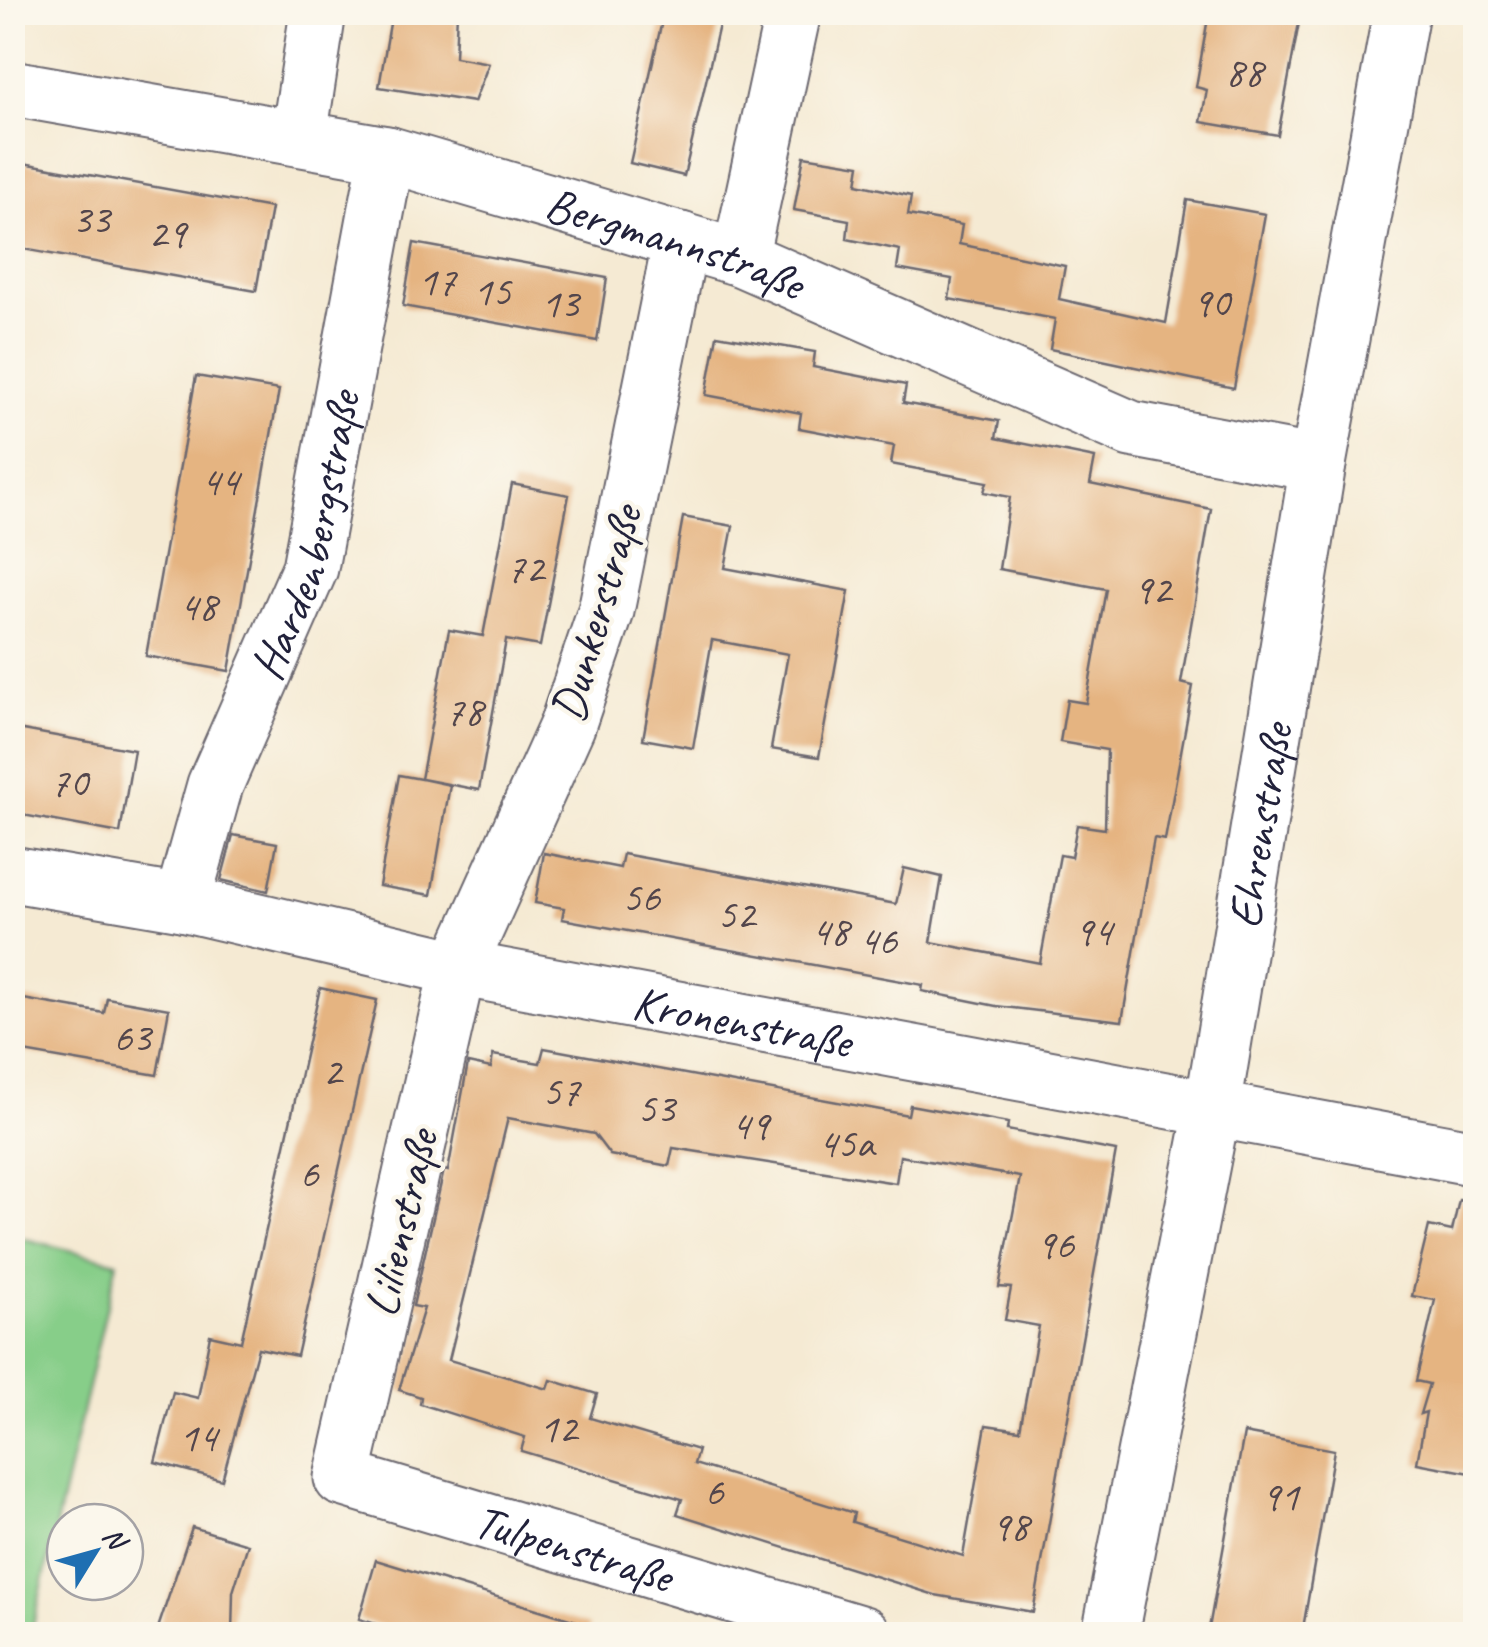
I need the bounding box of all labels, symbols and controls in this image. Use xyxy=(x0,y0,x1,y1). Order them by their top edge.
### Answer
house number: 88 xyxy=(1225,46,1267,99)
street label: Bergmannstraße xyxy=(539,173,816,315)
house number: 33 xyxy=(72,193,113,246)
house number: 29 xyxy=(148,207,189,260)
house number: 17 xyxy=(418,255,458,308)
house number: 15 xyxy=(473,265,513,318)
house number: 90 xyxy=(1192,276,1233,329)
house number: 13 xyxy=(541,277,582,330)
street label: Hardenbergstraße xyxy=(236,383,374,689)
house number: 44 xyxy=(201,455,243,508)
street label: Dunkerstraße xyxy=(537,495,656,728)
house number: 72 xyxy=(506,542,547,595)
house number: 92 xyxy=(1133,563,1174,616)
house number: 48 xyxy=(179,580,221,633)
house number: 78 xyxy=(445,685,487,738)
street label: Ehrenstraße xyxy=(1214,716,1307,932)
house number: 70 xyxy=(50,756,91,809)
house number: 56 xyxy=(622,871,661,924)
house number: 52 xyxy=(717,888,758,941)
house number: 48 xyxy=(811,905,853,958)
house number: 94 xyxy=(1074,905,1116,958)
house number: 46 xyxy=(859,914,898,967)
street label: Kronenstraße xyxy=(628,972,859,1072)
house number: 63 xyxy=(113,1011,154,1064)
house number: 2 xyxy=(323,1045,345,1098)
house number: 57 xyxy=(542,1065,582,1118)
house number: 53 xyxy=(637,1082,678,1135)
house number: 49 xyxy=(731,1099,772,1152)
house number: 45a xyxy=(818,1117,877,1170)
street label: Lilienstraße xyxy=(350,1121,452,1322)
house number: 6 xyxy=(300,1147,320,1200)
house number: 96 xyxy=(1036,1218,1075,1271)
house number: 12 xyxy=(539,1402,580,1455)
house number: 14 xyxy=(179,1411,221,1464)
house number: 6 xyxy=(705,1465,725,1518)
house number: 91 xyxy=(1261,1470,1301,1523)
street label: Tulpenstraße xyxy=(467,1490,682,1607)
house number: 98 xyxy=(991,1500,1033,1553)
north arrow xyxy=(45,1502,145,1602)
text: N xyxy=(95,1520,137,1558)

